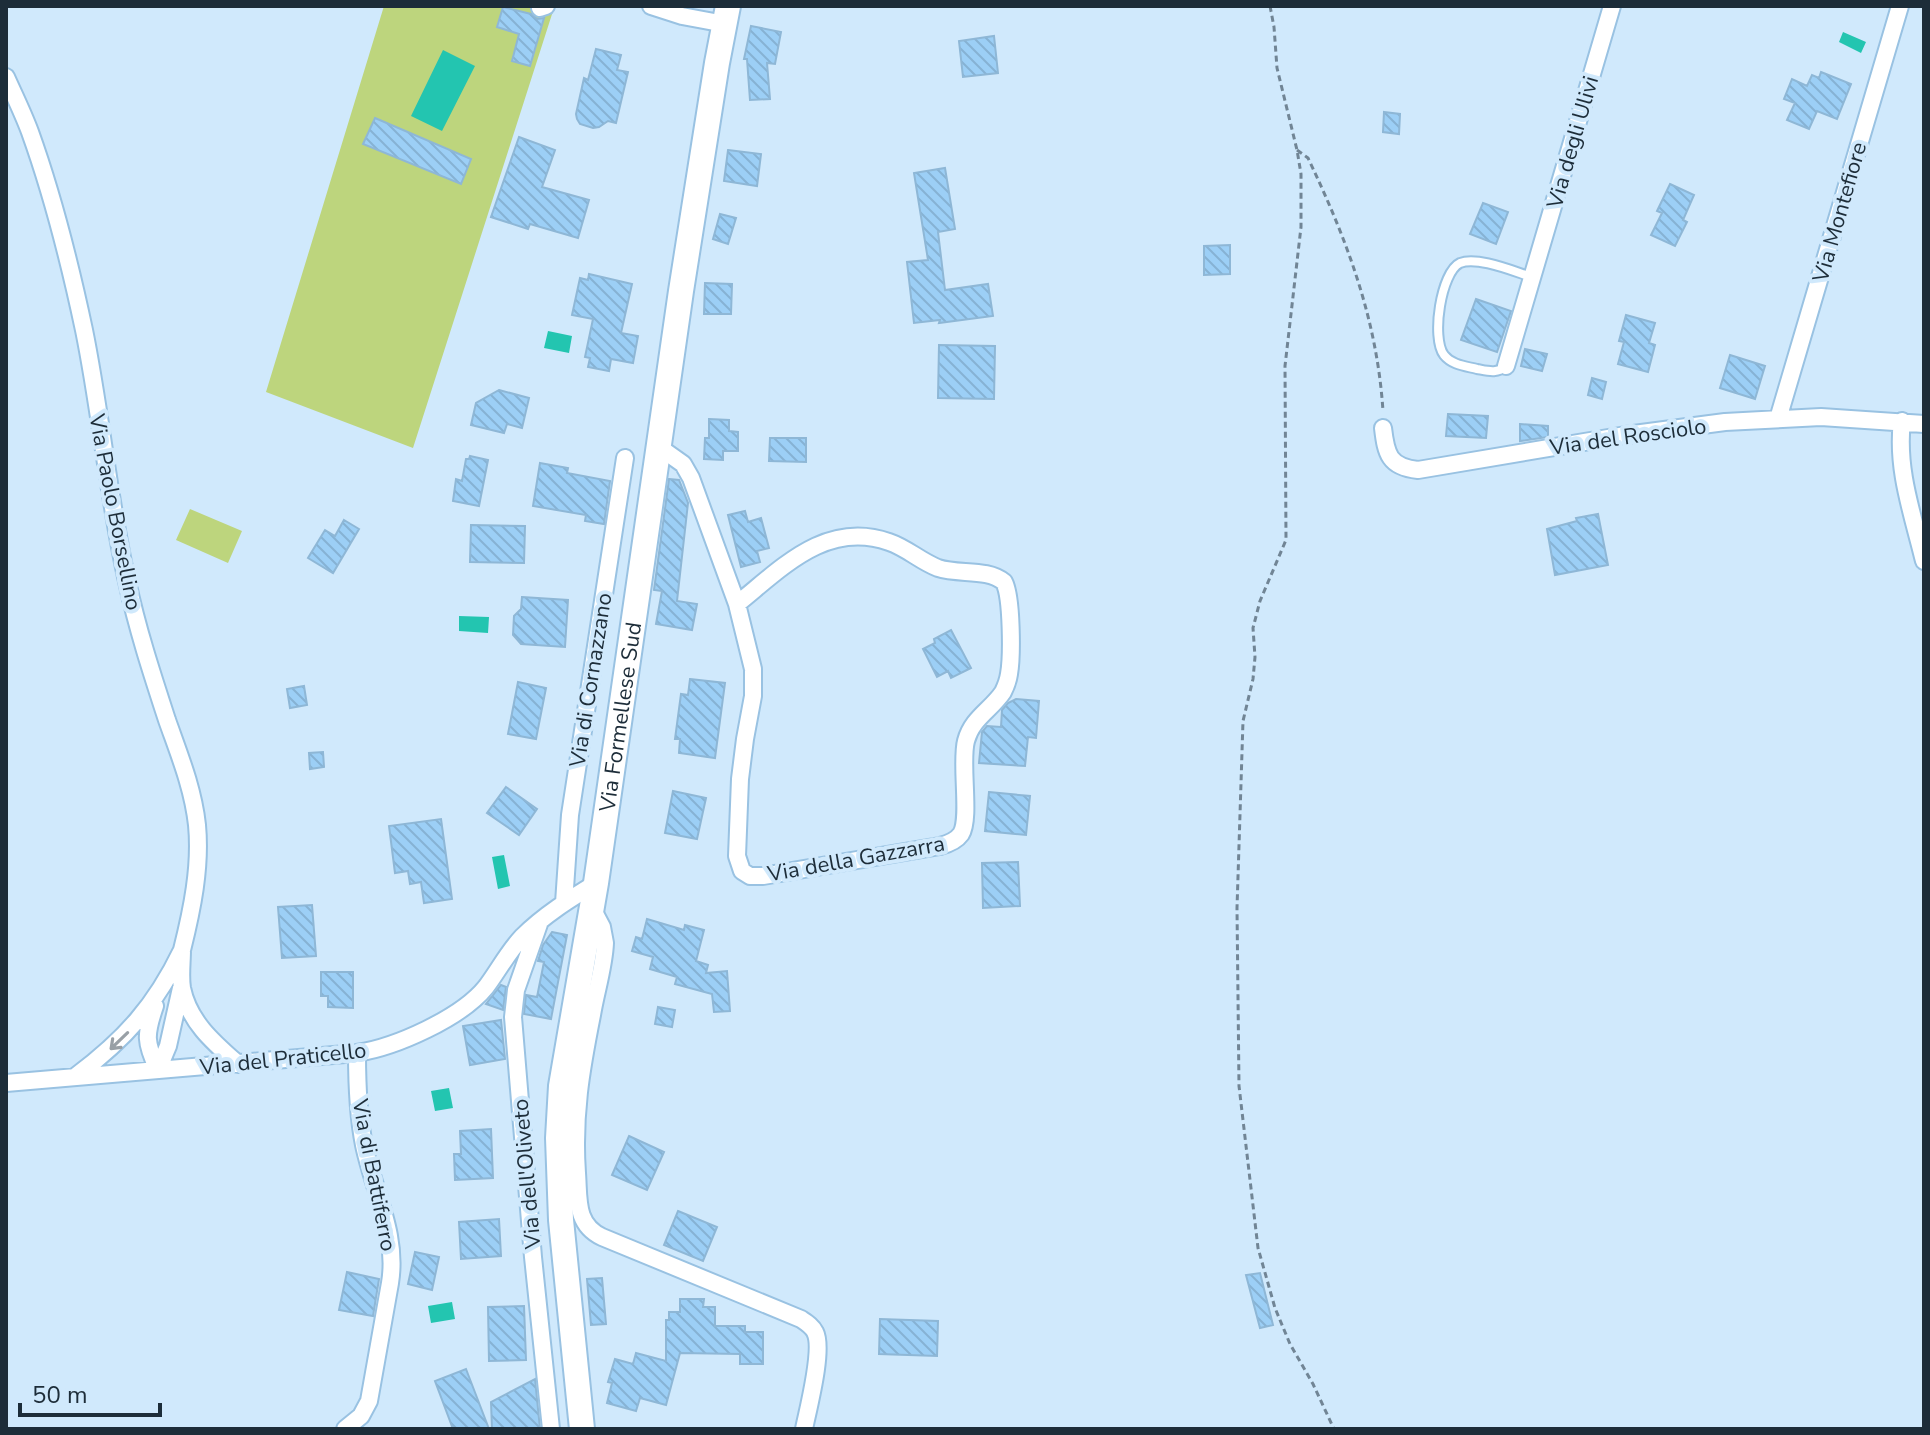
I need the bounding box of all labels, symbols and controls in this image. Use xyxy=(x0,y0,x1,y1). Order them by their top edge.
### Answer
street label: Via degli Ulivi xyxy=(1539,73,1606,213)
street label: Via Montefiore xyxy=(1805,139,1874,287)
street label: Via Paolo Borsellino xyxy=(81,411,149,613)
street label: Via del Rosciolo xyxy=(1547,411,1708,463)
street label: Via di Cornazzano xyxy=(562,591,620,770)
street label: Via Formellese Sud xyxy=(592,620,649,815)
street label: Via della Gazzarra xyxy=(764,829,947,889)
one-way arrow xyxy=(109,1031,129,1050)
street label: Via del Praticello xyxy=(197,1035,368,1083)
street label: Via di Battiferro xyxy=(344,1096,403,1254)
street label: Via dell'Oliveto xyxy=(506,1098,549,1251)
scale bar xyxy=(20,1367,160,1417)
text: 50 m xyxy=(32,1379,88,1411)

